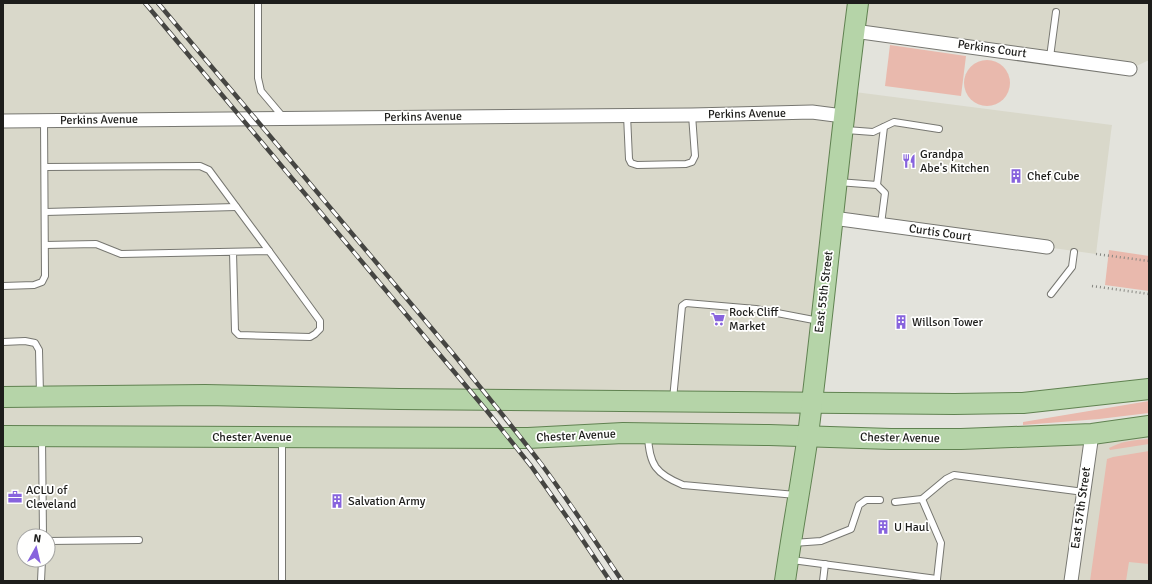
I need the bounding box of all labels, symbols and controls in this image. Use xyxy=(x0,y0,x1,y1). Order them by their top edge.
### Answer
street label: Perkins Court xyxy=(957,37,1027,61)
street label: Perkins Avenue xyxy=(708,106,786,122)
street label: Perkins Avenue xyxy=(384,109,462,125)
street label: Perkins Avenue xyxy=(60,112,138,128)
place label: Grandpa Abe's Kitchen xyxy=(920,147,989,176)
restaurant icon: Grandpa Abe's Kitchen xyxy=(901,153,917,169)
building icon: Chef Cube xyxy=(1008,168,1024,184)
place label: Chef Cube xyxy=(1027,169,1080,184)
street label: Curtis Court xyxy=(908,221,972,245)
street label: East 55th Street xyxy=(812,250,836,334)
place label: Rock Cliff Market xyxy=(729,305,780,334)
supermarket icon: Rock Cliff Market xyxy=(710,311,726,327)
building icon: Willson Tower xyxy=(893,314,909,330)
place label: Willson Tower xyxy=(912,315,984,330)
street label: Chester Avenue xyxy=(536,426,616,446)
street label: Chester Avenue xyxy=(212,430,292,445)
street label: Chester Avenue xyxy=(860,430,940,446)
street label: East 57th Street xyxy=(1068,466,1094,550)
place label: ACLU of Cleveland xyxy=(26,483,76,512)
office icon: ACLU of Cleveland xyxy=(7,489,23,505)
building icon: Salvation Army xyxy=(329,493,345,509)
place label: Salvation Army xyxy=(348,494,426,509)
building icon: U Haul xyxy=(875,519,891,535)
place label: U Haul xyxy=(894,520,929,535)
north arrow xyxy=(16,528,56,568)
text: N xyxy=(33,532,42,546)

